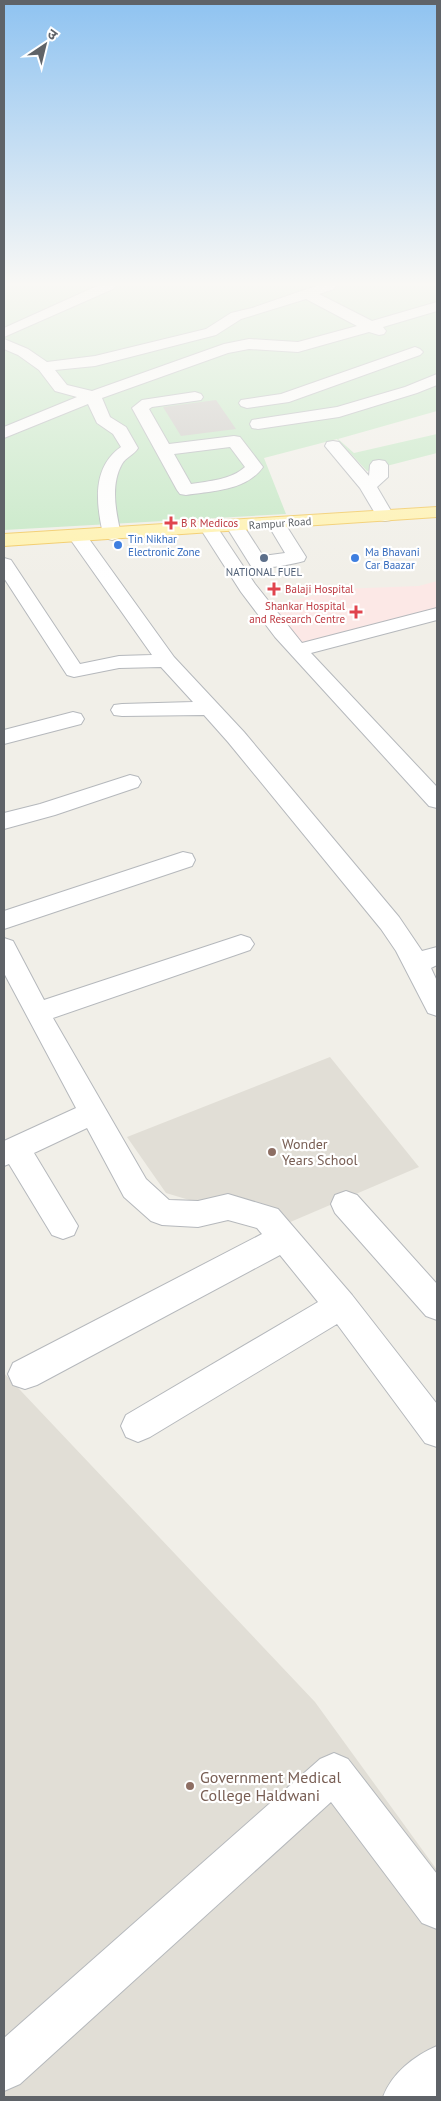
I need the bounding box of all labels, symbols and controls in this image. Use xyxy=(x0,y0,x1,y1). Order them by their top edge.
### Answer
north arrow xyxy=(20,20,70,70)
text: उ xyxy=(44,25,62,45)
street label: Rampur Road xyxy=(248,514,312,532)
place label: B R Medicos xyxy=(181,516,239,530)
marker: B R Medicos xyxy=(165,517,177,529)
place label: Tin Nikhar Electronic Zone xyxy=(128,532,201,559)
marker: Tin Nikhar Electronic Zone xyxy=(112,539,124,551)
place label: Ma Bhavani Car Baazar xyxy=(365,545,420,572)
marker: NATIONAL FUEL xyxy=(258,552,270,564)
marker: Ma Bhavani Car Baazar xyxy=(349,552,361,564)
place label: NATIONAL FUEL xyxy=(226,565,302,579)
marker: Balaji Hospital xyxy=(267,582,281,596)
place label: Balaji Hospital xyxy=(285,582,354,596)
place label: Shankar Hospital and Research Centre xyxy=(249,599,346,626)
marker: Shankar Hospital and Research Centre xyxy=(349,605,363,619)
place label: Wonder Years School xyxy=(282,1135,358,1169)
marker: Wonder Years School xyxy=(266,1146,278,1158)
place label: Government Medical College Haldwani xyxy=(200,1767,341,1805)
marker: Government Medical College Haldwani xyxy=(184,1780,196,1792)

